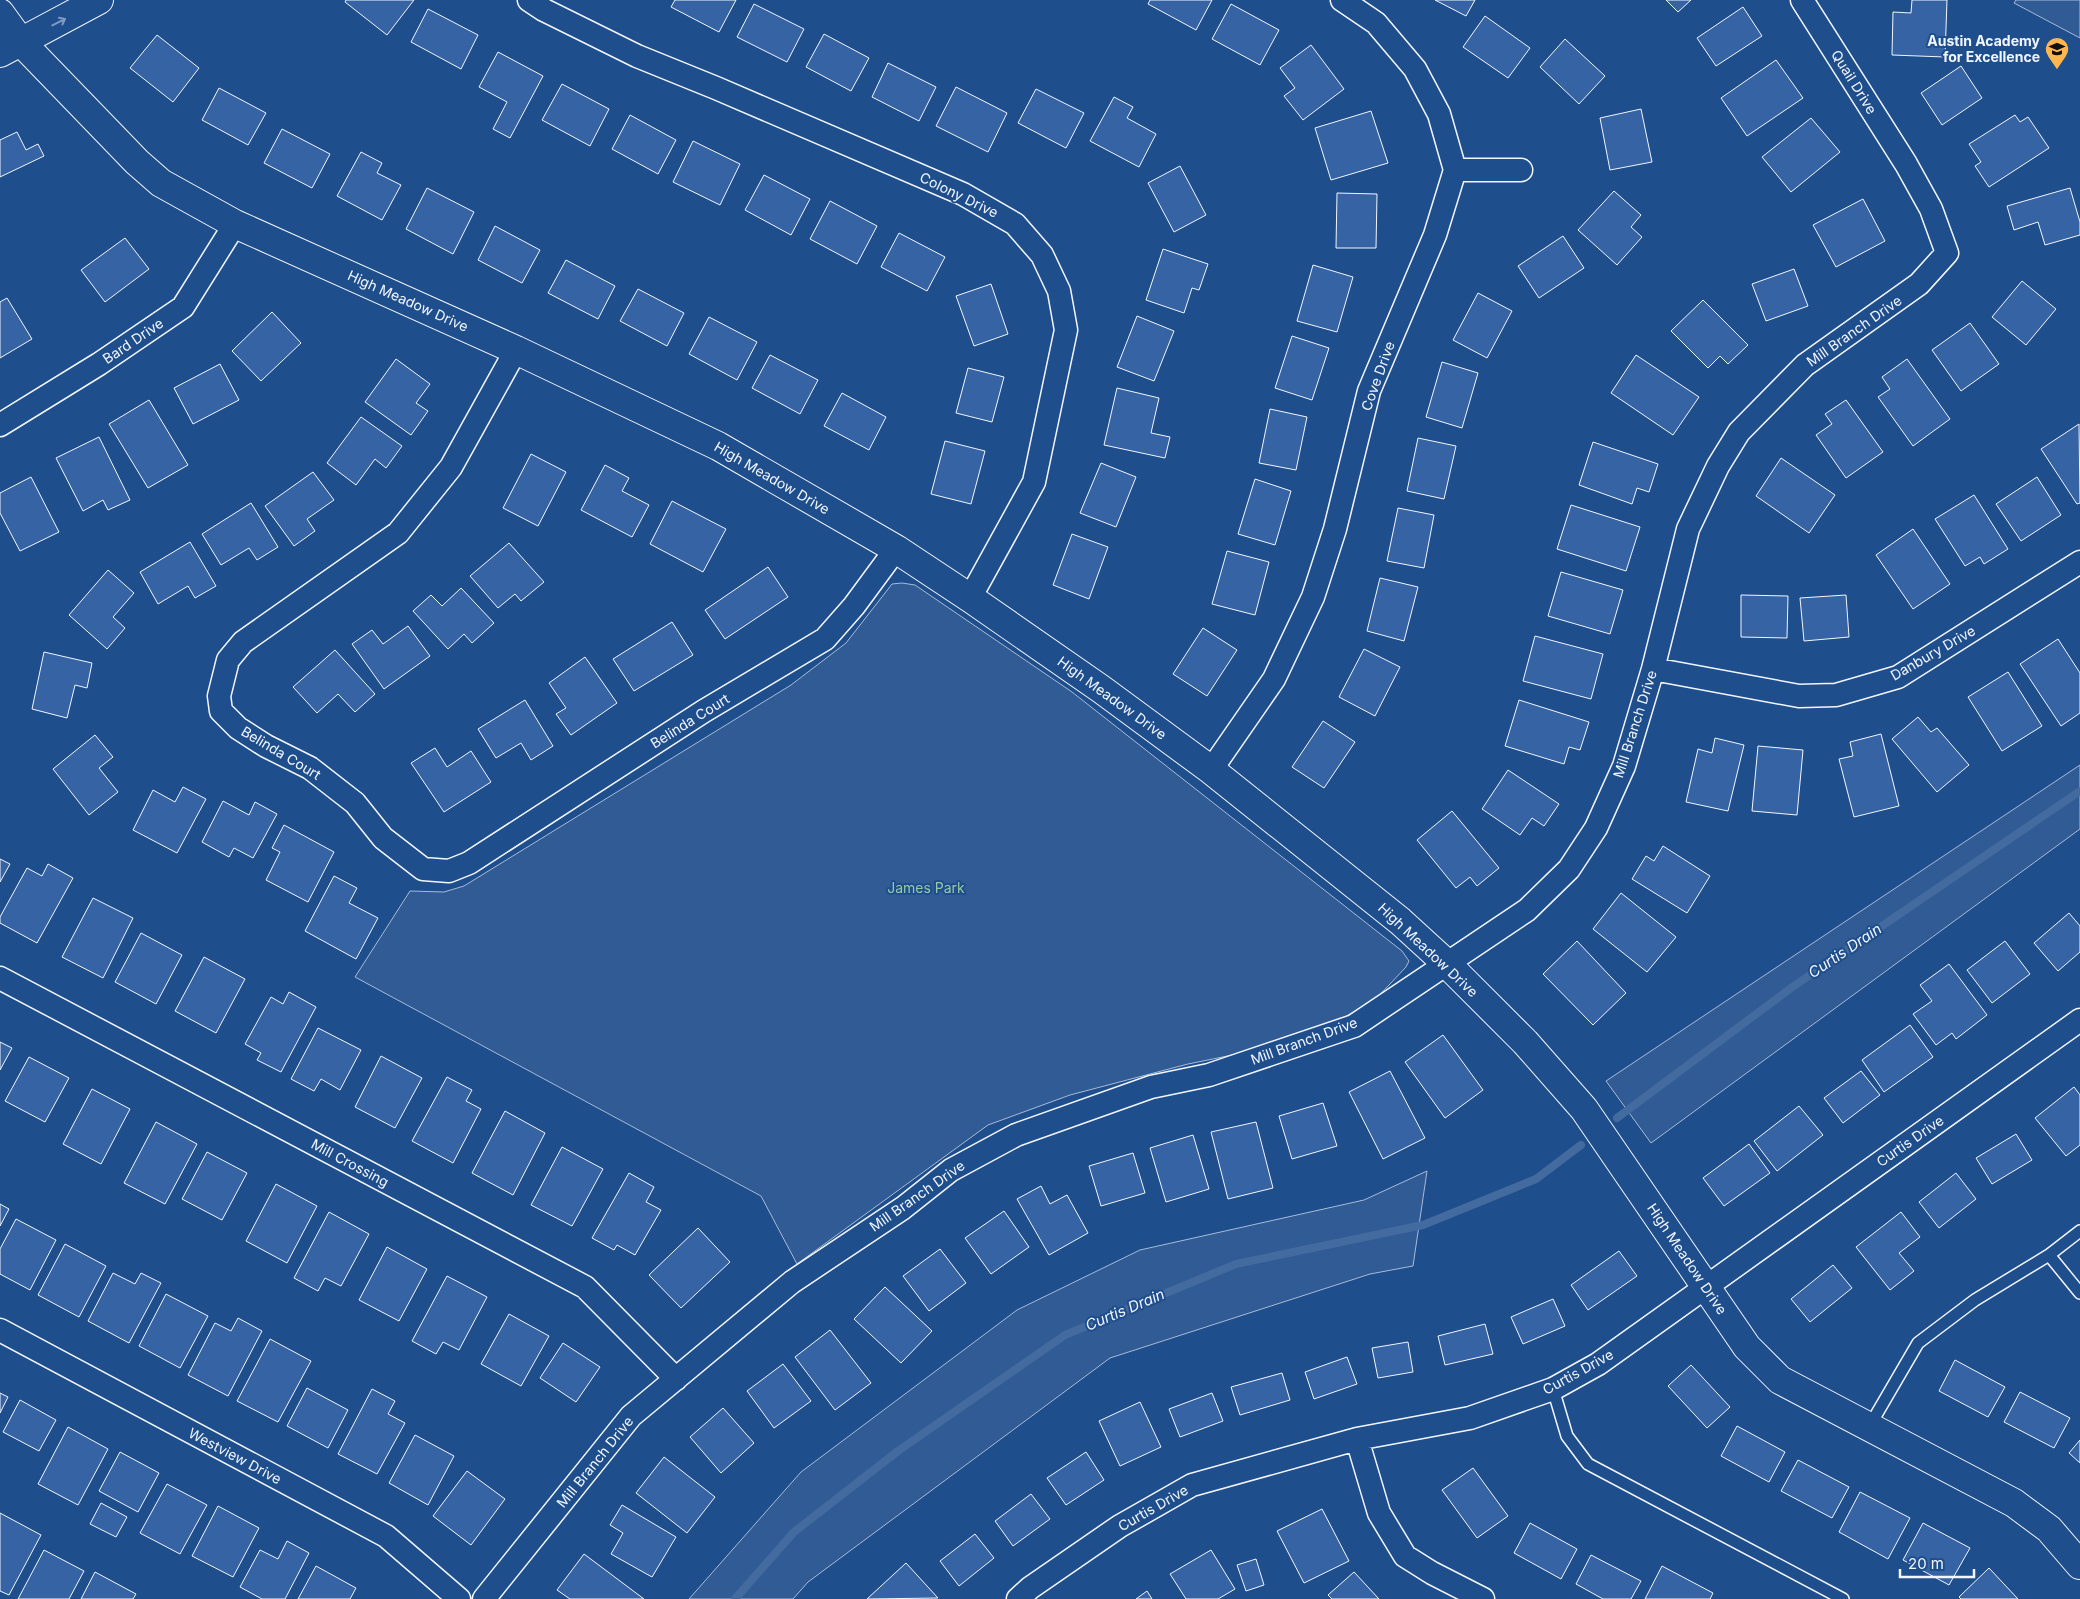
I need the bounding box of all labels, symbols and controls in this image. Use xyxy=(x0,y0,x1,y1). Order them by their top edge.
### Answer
one-way arrow xyxy=(51,17,66,27)
place label: Austin Academy for Excellence xyxy=(1927,32,2041,65)
school or university icon: Austin Academy for Excellence xyxy=(2044,36,2070,70)
street label: Quail Drive xyxy=(1828,47,1881,117)
street label: Colony Drive xyxy=(917,168,1001,221)
street label: High Meadow Drive xyxy=(345,266,471,335)
street label: Mill Branch Drive xyxy=(1803,291,1905,370)
street label: Bard Drive xyxy=(99,314,166,367)
street label: Cove Drive xyxy=(1357,339,1398,413)
street label: High Meadow Drive xyxy=(712,438,833,517)
street label: Danbury Drive xyxy=(1887,621,1978,684)
street label: High Meadow Drive xyxy=(1055,652,1170,743)
street label: Mill Branch Drive xyxy=(1609,668,1660,780)
street label: Belinda Court xyxy=(647,689,733,752)
street label: Belinda Court xyxy=(238,722,324,783)
park label: James Park xyxy=(887,879,965,896)
street label: High Meadow Drive xyxy=(1375,899,1482,1000)
water label: Curtis Drain xyxy=(1804,919,1885,982)
street label: Mill Branch Drive xyxy=(1248,1013,1359,1068)
street label: Curtis Drive xyxy=(1873,1111,1947,1170)
street label: Mill Crossing xyxy=(309,1135,392,1190)
street label: Mill Branch Drive xyxy=(866,1156,968,1235)
street label: High Meadow Drive xyxy=(1644,1200,1731,1317)
water label: Curtis Drain xyxy=(1082,1284,1167,1335)
street label: Curtis Drive xyxy=(1540,1345,1616,1398)
street label: Mill Branch Drive xyxy=(553,1413,637,1511)
street label: Westview Drive xyxy=(186,1424,285,1487)
street label: Curtis Drive xyxy=(1115,1481,1191,1534)
scale bar xyxy=(1900,1546,1974,1578)
text: 20 m xyxy=(1908,1554,1944,1573)

